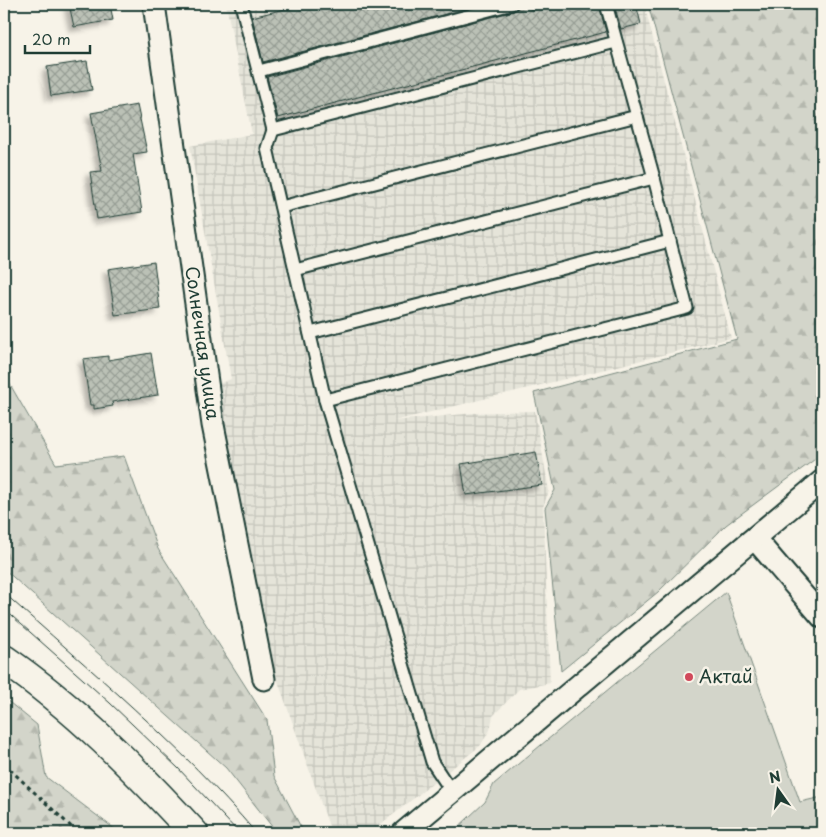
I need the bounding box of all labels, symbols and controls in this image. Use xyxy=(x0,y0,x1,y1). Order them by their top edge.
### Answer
scale bar xyxy=(25,22,90,54)
text: 20 m xyxy=(32,27,71,50)
street label: Солнечная улица xyxy=(179,264,228,422)
place label: Актай xyxy=(699,662,753,689)
marker: Актай xyxy=(683,671,695,683)
north arrow xyxy=(754,764,804,814)
text: N xyxy=(767,765,783,788)

